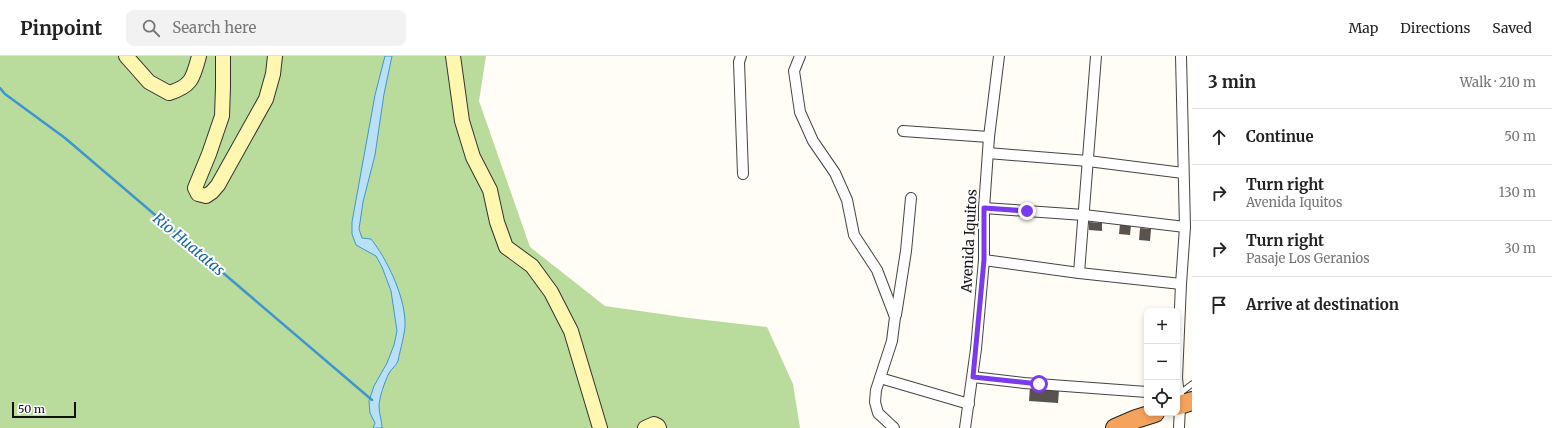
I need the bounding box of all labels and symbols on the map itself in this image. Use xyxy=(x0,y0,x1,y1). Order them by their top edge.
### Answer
street label: Avenida Iquitos xyxy=(957,189,981,294)
route end xyxy=(1018,202,1036,220)
water label: Rio Huatatas xyxy=(149,208,229,280)
route start xyxy=(1030,375,1048,393)
scale bar xyxy=(12,400,76,419)

